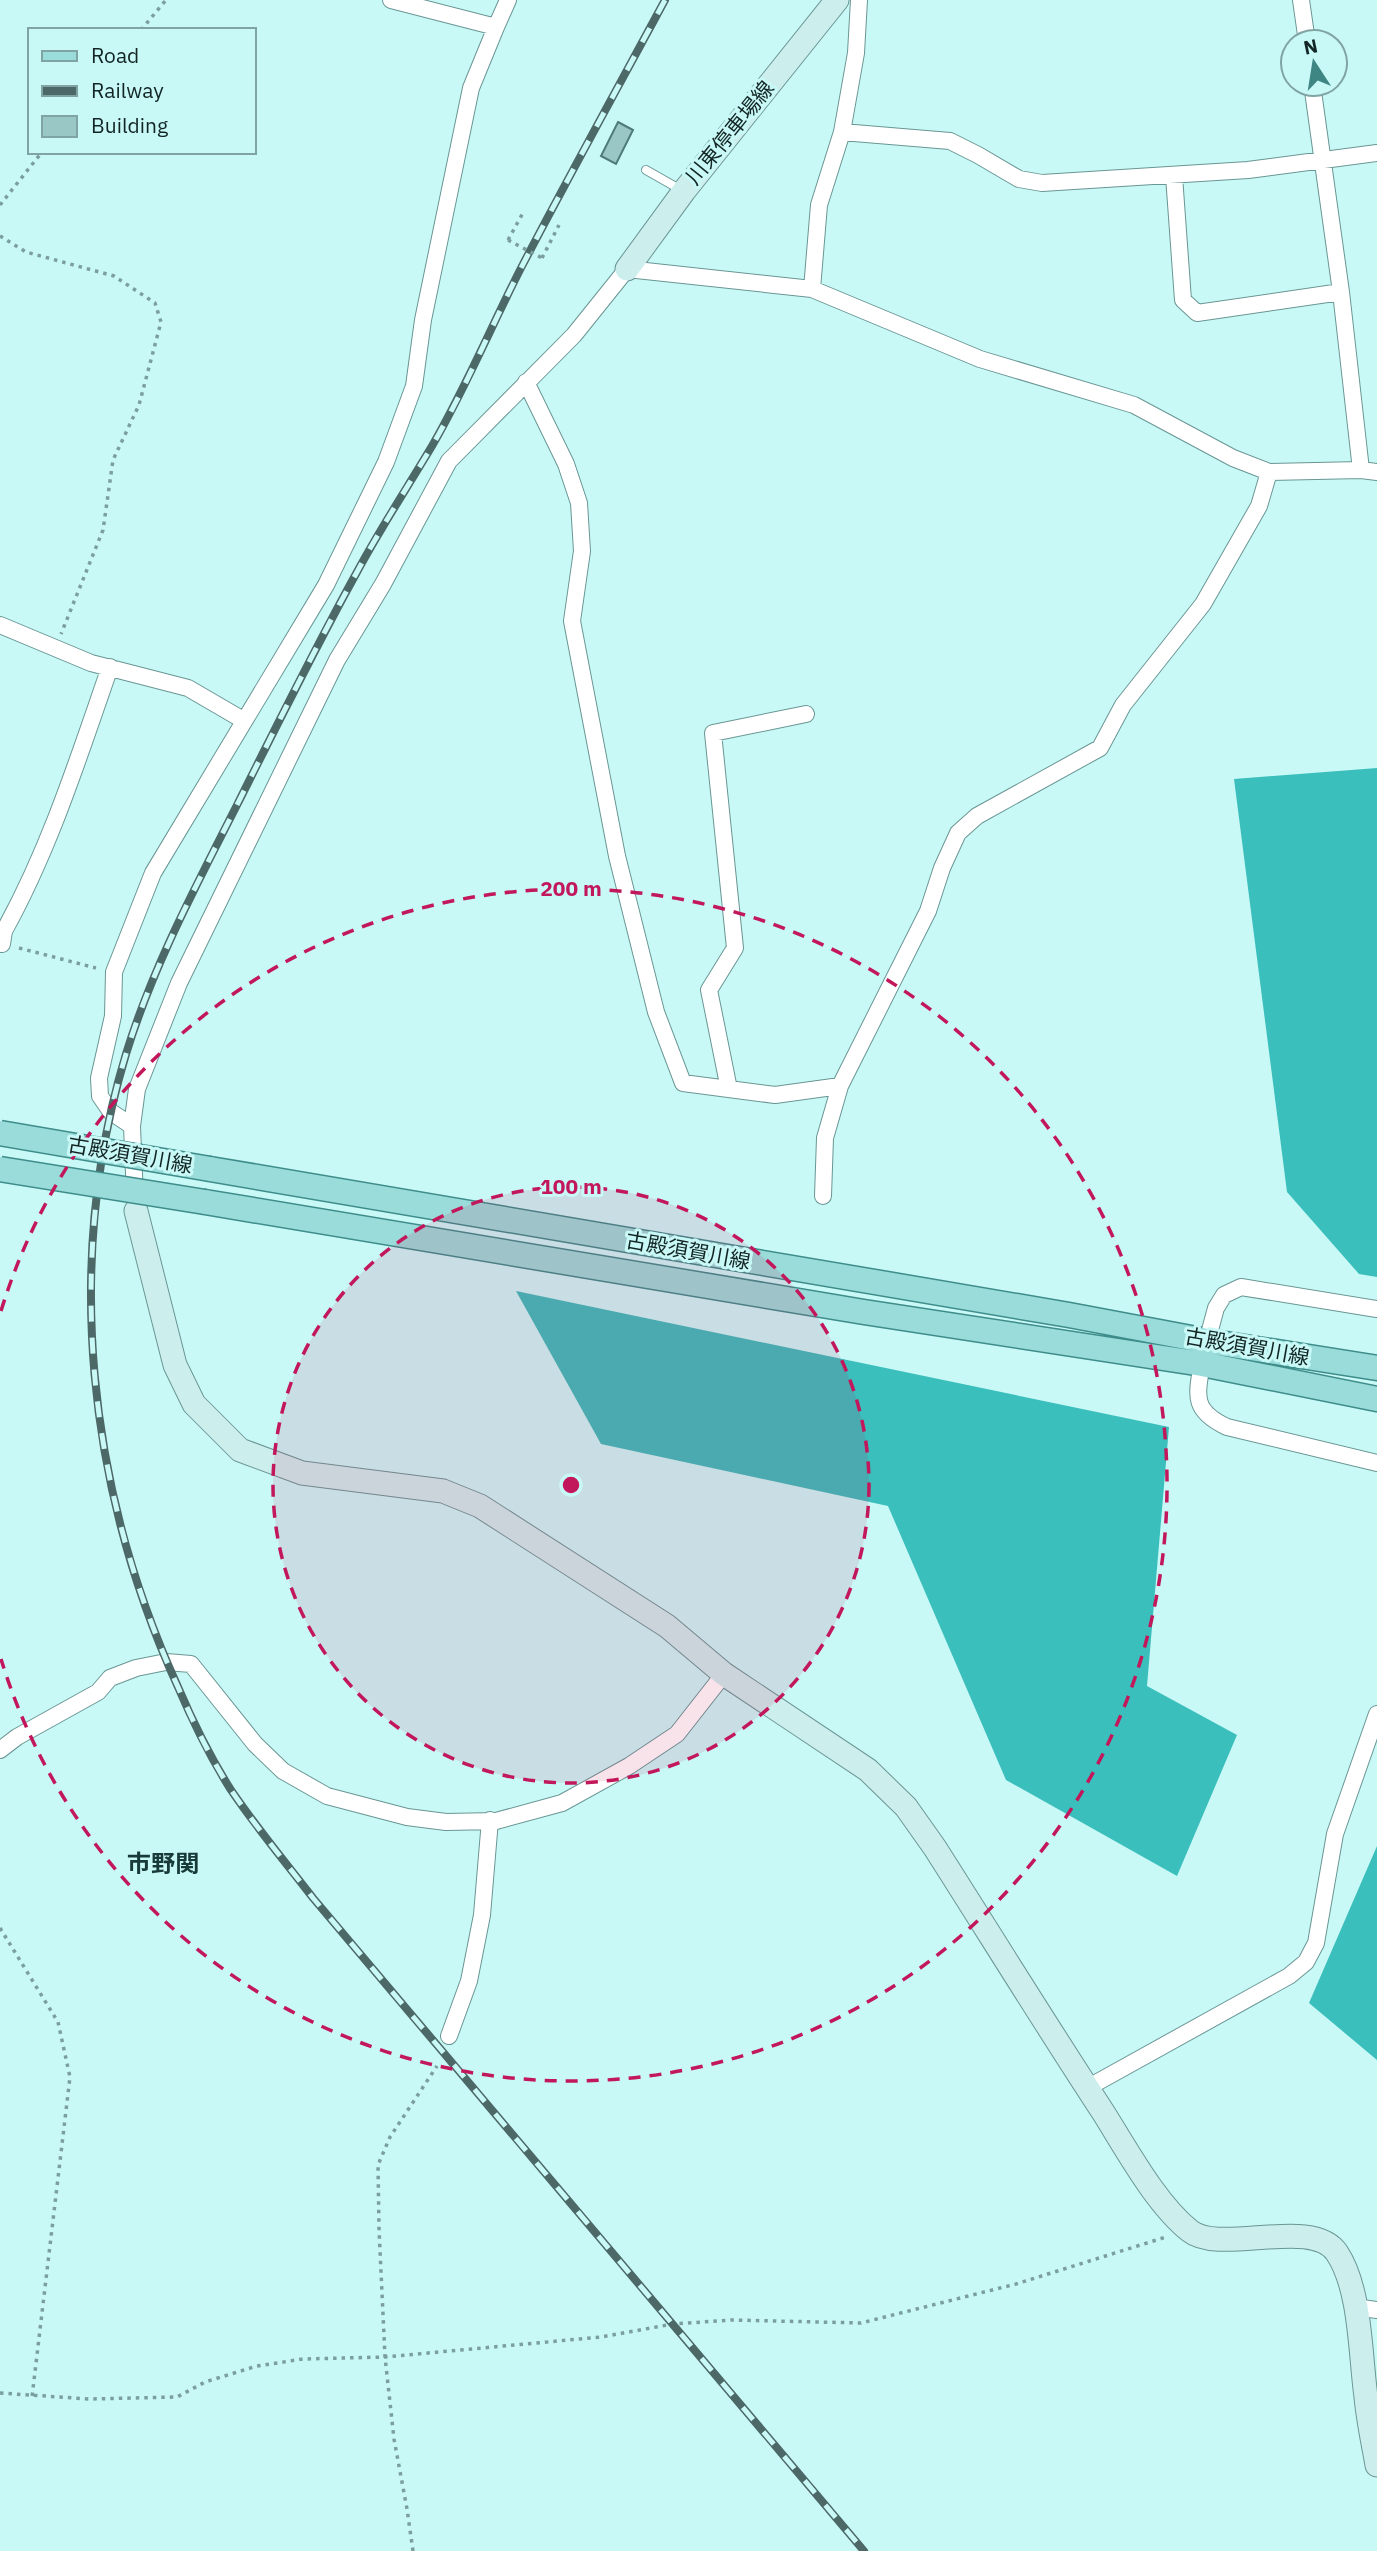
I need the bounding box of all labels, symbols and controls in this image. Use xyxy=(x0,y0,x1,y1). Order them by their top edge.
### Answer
legend xyxy=(28,28,256,154)
north arrow xyxy=(1279,28,1349,98)
text: N xyxy=(1301,33,1320,60)
text: Road xyxy=(91,41,139,69)
street label: 川東停車場線 xyxy=(679,75,780,190)
text: Railway xyxy=(91,76,164,104)
text: Building xyxy=(91,111,168,139)
text: 200 m xyxy=(540,874,602,902)
street label: 古殿須賀川線 xyxy=(66,1129,195,1179)
text: 100 m xyxy=(540,1172,602,1200)
street label: 古殿須賀川線 xyxy=(624,1225,753,1275)
street label: 古殿須賀川線 xyxy=(1183,1321,1312,1371)
centre of rings xyxy=(559,1473,583,1497)
district label: 市野関 xyxy=(127,1847,199,1879)

